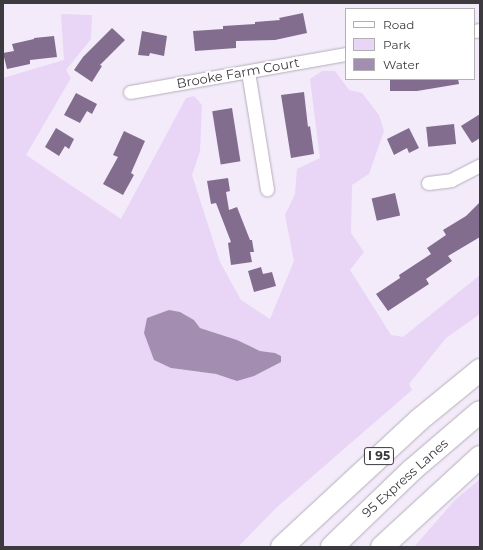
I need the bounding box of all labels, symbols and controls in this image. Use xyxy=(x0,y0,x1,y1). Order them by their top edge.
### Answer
legend xyxy=(345,8,475,80)
text: Road xyxy=(383,17,414,32)
text: Park xyxy=(383,37,410,52)
street label: Brooke Farm Court xyxy=(175,55,301,91)
text: Water xyxy=(383,57,419,72)
street label: 95 Express Lanes xyxy=(359,435,451,521)
road number: I 95 xyxy=(363,446,395,466)

